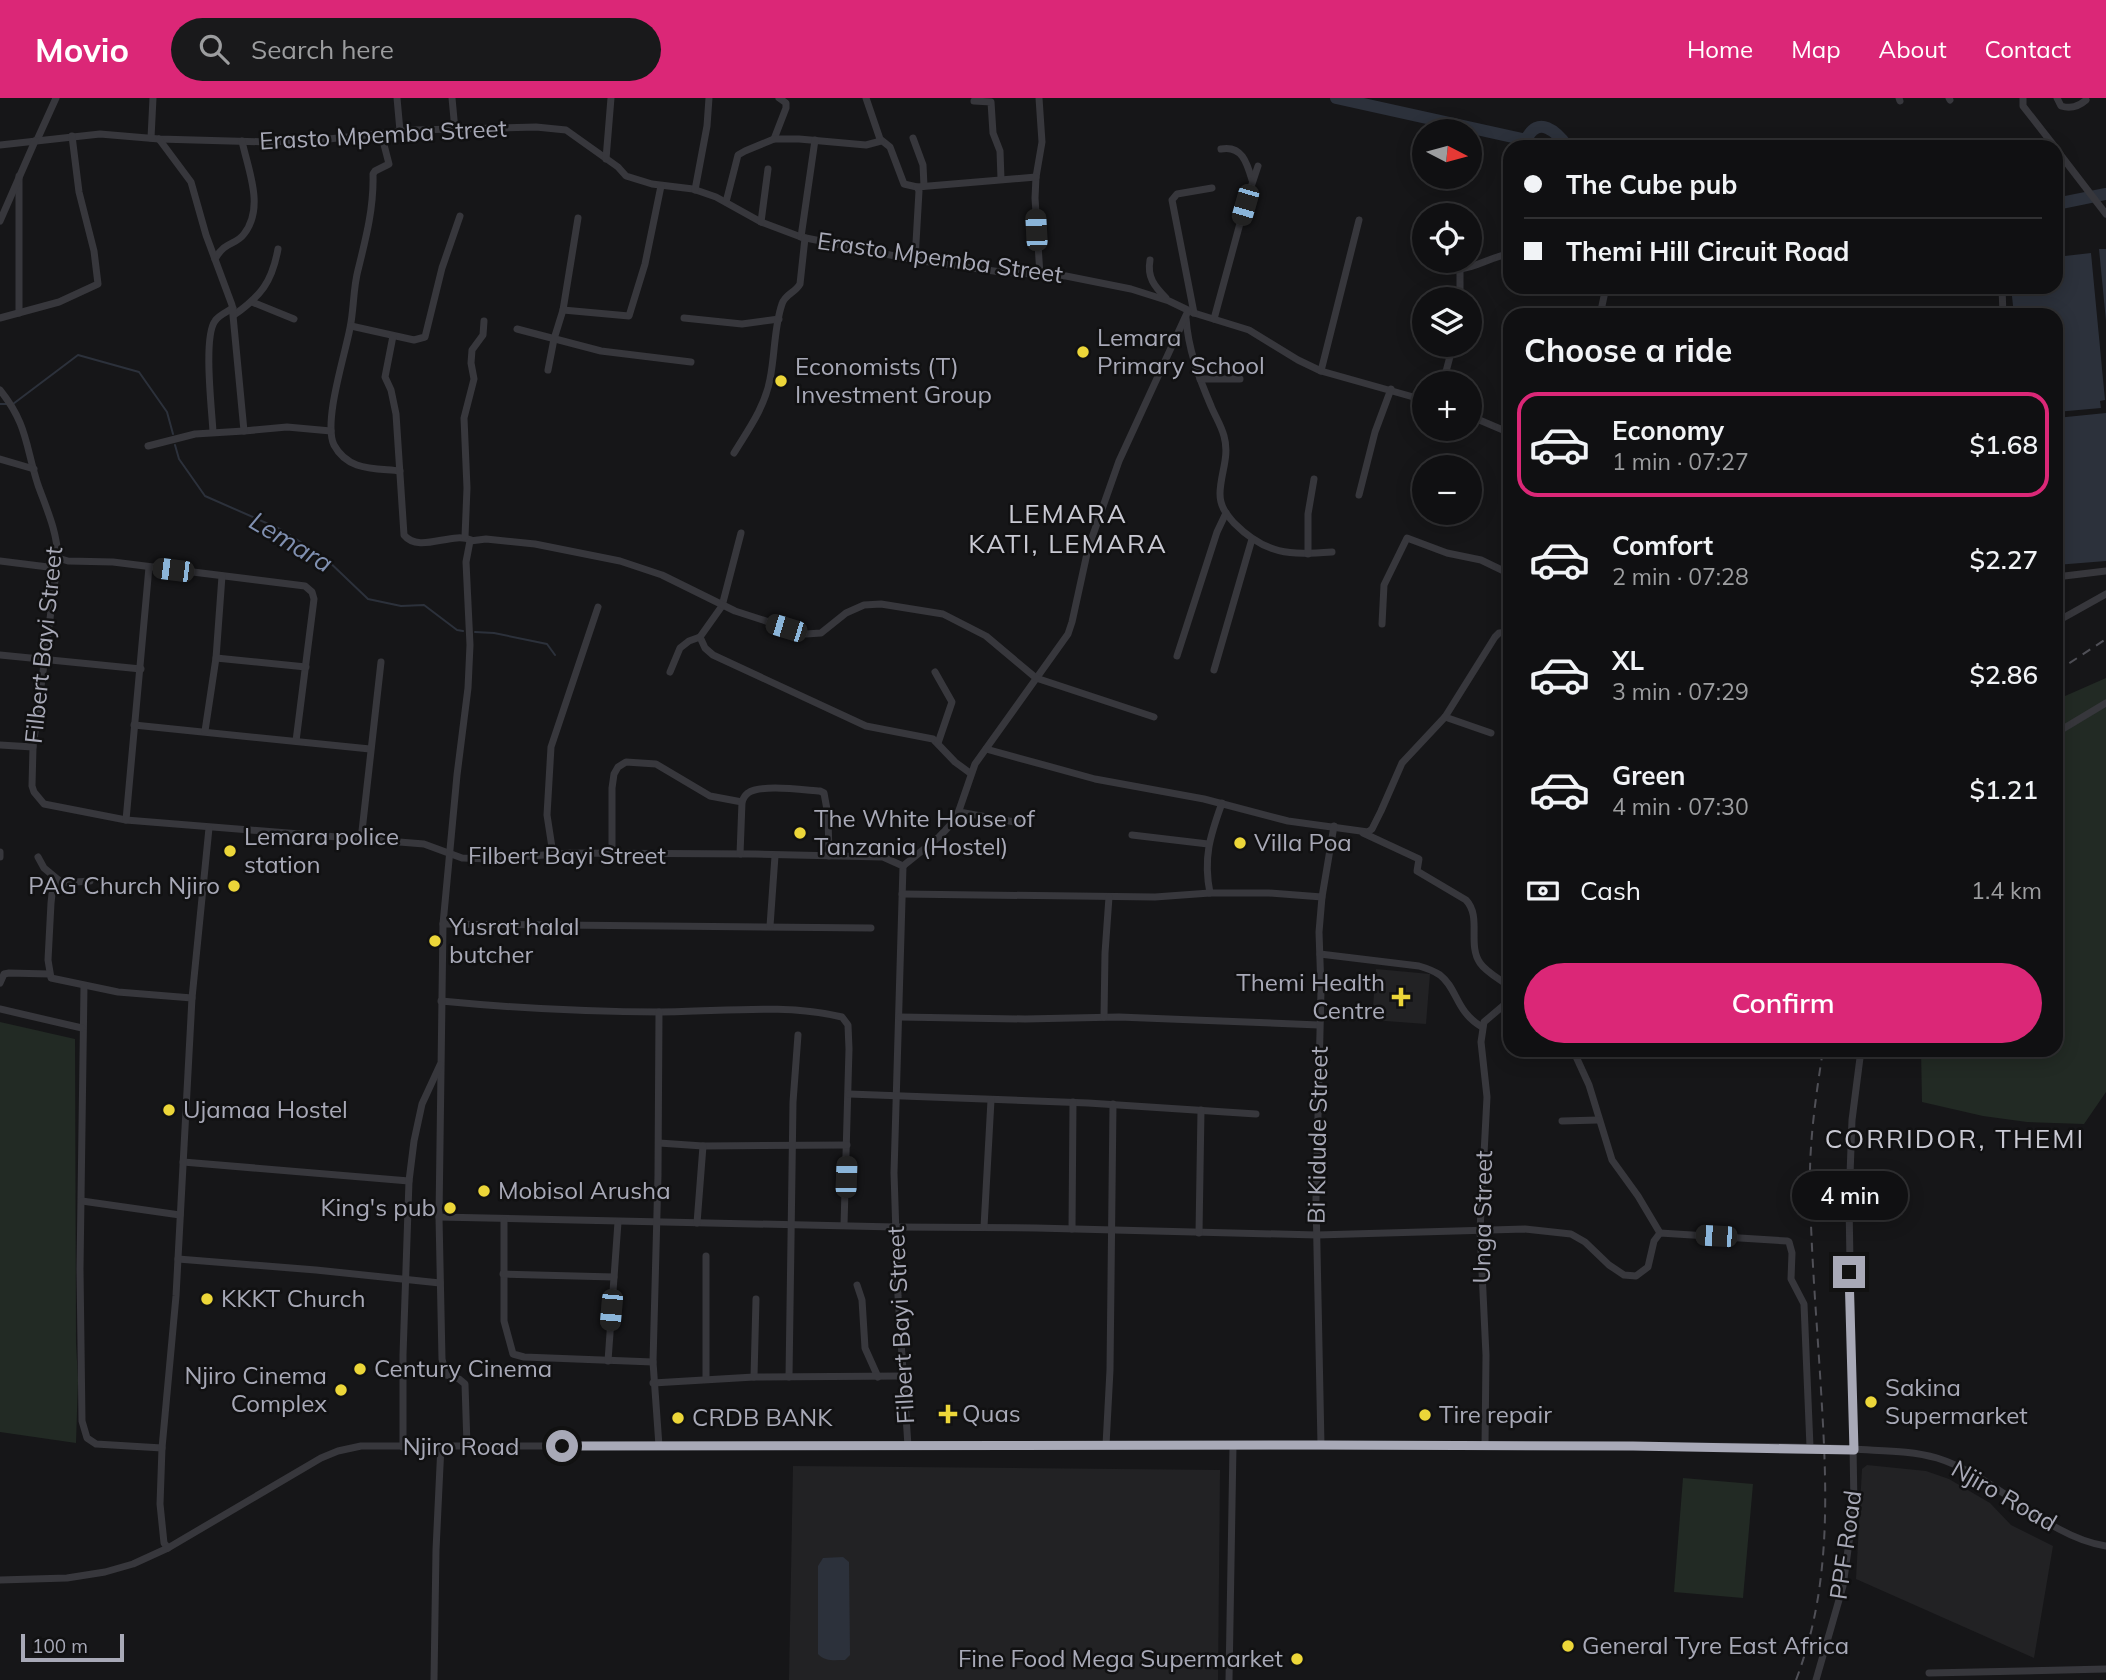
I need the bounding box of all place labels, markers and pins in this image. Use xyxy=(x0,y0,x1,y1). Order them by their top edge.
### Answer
place label: Lemara Primary School xyxy=(1097,322,1265,380)
marker: Lemara Primary School xyxy=(1075,344,1091,360)
place label: Economists (T) Investment Group xyxy=(795,351,992,409)
marker: Economists (T) Investment Group xyxy=(773,373,789,389)
place label: The White House of Tanzania (Hostel) xyxy=(814,803,1036,861)
place label: Lemara police station xyxy=(244,821,399,879)
marker: The White House of Tanzania (Hostel) xyxy=(792,825,808,841)
place label: Villa Poa xyxy=(1254,827,1352,857)
marker: Villa Poa xyxy=(1232,835,1248,851)
marker: Lemara police station xyxy=(222,843,238,859)
place label: PAG Church Njiro xyxy=(28,870,220,900)
marker: PAG Church Njiro xyxy=(226,878,242,894)
place label: Yusrat halal butcher xyxy=(448,911,580,969)
marker: Yusrat halal butcher xyxy=(427,933,443,949)
place label: Themi Health Centre xyxy=(1236,967,1385,1025)
marker: Themi Health Centre xyxy=(1391,987,1411,1007)
place label: Ujamaa Hostel xyxy=(183,1094,348,1124)
marker: Ujamaa Hostel xyxy=(161,1102,177,1118)
place label: Mobisol Arusha xyxy=(498,1175,671,1205)
marker: Mobisol Arusha xyxy=(476,1183,492,1199)
place label: King's pub xyxy=(320,1192,436,1222)
marker: King's pub xyxy=(442,1200,458,1216)
place label: KKKT Church xyxy=(221,1283,365,1313)
marker: KKKT Church xyxy=(199,1291,215,1307)
place label: Century Cinema xyxy=(374,1353,552,1383)
place label: Njiro Cinema Complex xyxy=(184,1360,327,1418)
marker: Century Cinema xyxy=(352,1361,368,1377)
place label: Sakina Supermarket xyxy=(1885,1372,2028,1430)
marker: Njiro Cinema Complex xyxy=(333,1382,349,1398)
marker: Sakina Supermarket xyxy=(1863,1394,1879,1410)
place label: Quas xyxy=(962,1398,1021,1428)
place label: Tire repair xyxy=(1439,1399,1552,1429)
place label: CRDB BANK xyxy=(692,1402,833,1432)
marker: Quas xyxy=(940,1406,956,1422)
marker: Tire repair xyxy=(1417,1407,1433,1423)
marker: CRDB BANK xyxy=(670,1410,686,1426)
place label: General Tyre East Africa xyxy=(1582,1630,1849,1660)
marker: General Tyre East Africa xyxy=(1560,1638,1576,1654)
place label: Fine Food Mega Supermarket xyxy=(958,1643,1283,1673)
marker: Fine Food Mega Supermarket xyxy=(1289,1651,1305,1667)

